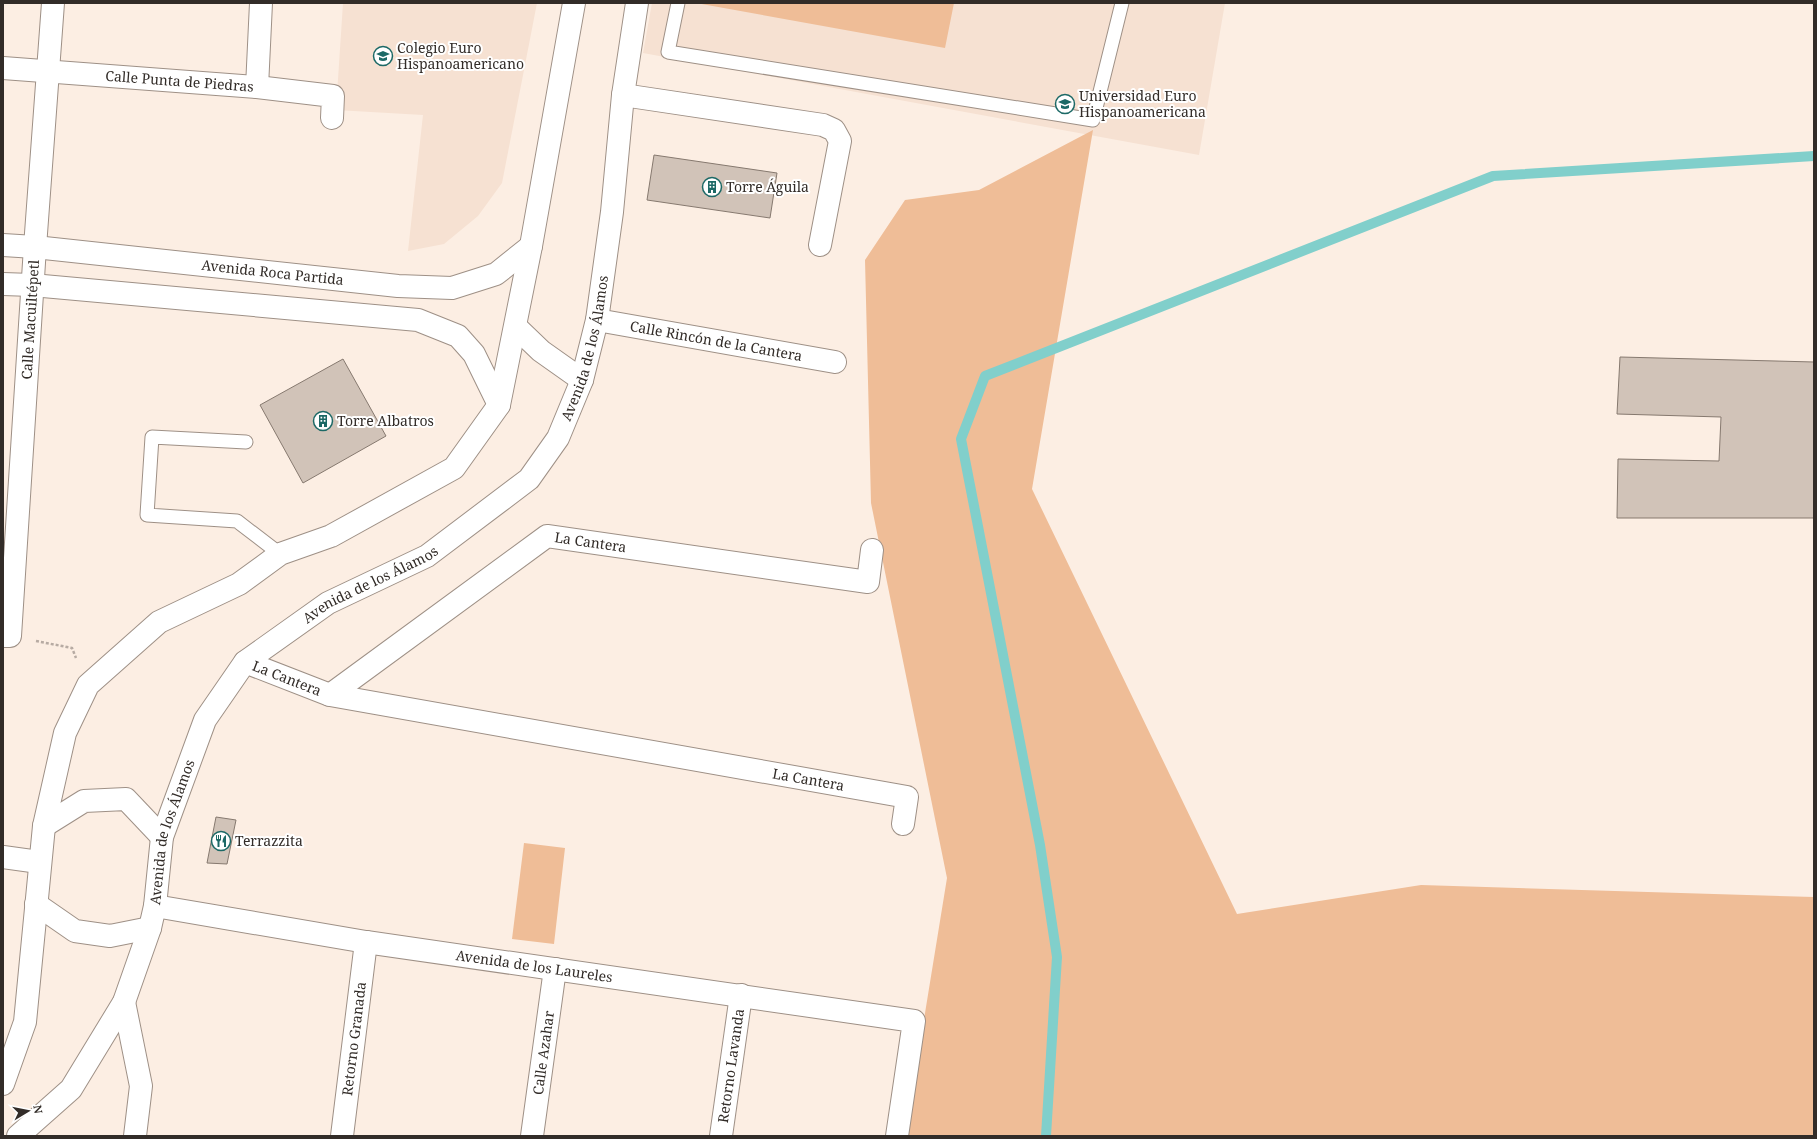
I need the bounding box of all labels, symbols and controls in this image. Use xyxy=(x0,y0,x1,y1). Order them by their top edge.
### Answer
place label: Colegio Euro Hispanoamericano xyxy=(397,38,524,73)
school or university icon: Colegio Euro Hispanoamericano xyxy=(372,45,394,67)
street label: Calle Punta de Piedras xyxy=(105,66,254,96)
place label: Universidad Euro Hispanoamericana xyxy=(1079,86,1206,121)
school or university icon: Universidad Euro Hispanoamericana xyxy=(1054,93,1076,115)
building icon: Torre Águila xyxy=(701,176,723,198)
place label: Torre Águila xyxy=(726,177,809,196)
street label: Avenida Roca Partida xyxy=(201,255,345,289)
street label: Calle Macuiltépetl xyxy=(17,259,43,380)
street label: Avenida de los Álamos xyxy=(556,274,612,424)
street label: Calle Rincón de la Cantera xyxy=(629,316,804,365)
building icon: Torre Albatros xyxy=(312,410,334,432)
place label: Torre Albatros xyxy=(337,411,434,430)
street label: La Cantera xyxy=(553,527,628,556)
street label: Avenida de los Álamos xyxy=(298,541,442,627)
street label: La Cantera xyxy=(250,656,324,700)
street label: Avenida de los Álamos xyxy=(145,757,199,906)
street label: La Cantera xyxy=(771,763,846,795)
restaurant icon: Terrazzita xyxy=(210,830,232,852)
place label: Terrazzita xyxy=(235,831,303,850)
street label: Avenida de los Laureles xyxy=(455,945,614,986)
street label: Retorno Granada xyxy=(337,980,370,1097)
street label: Retorno Lavanda xyxy=(713,1007,748,1124)
street label: Calle Azahar xyxy=(528,1009,558,1096)
north arrow xyxy=(8,1091,48,1131)
text: N xyxy=(30,1104,47,1115)

